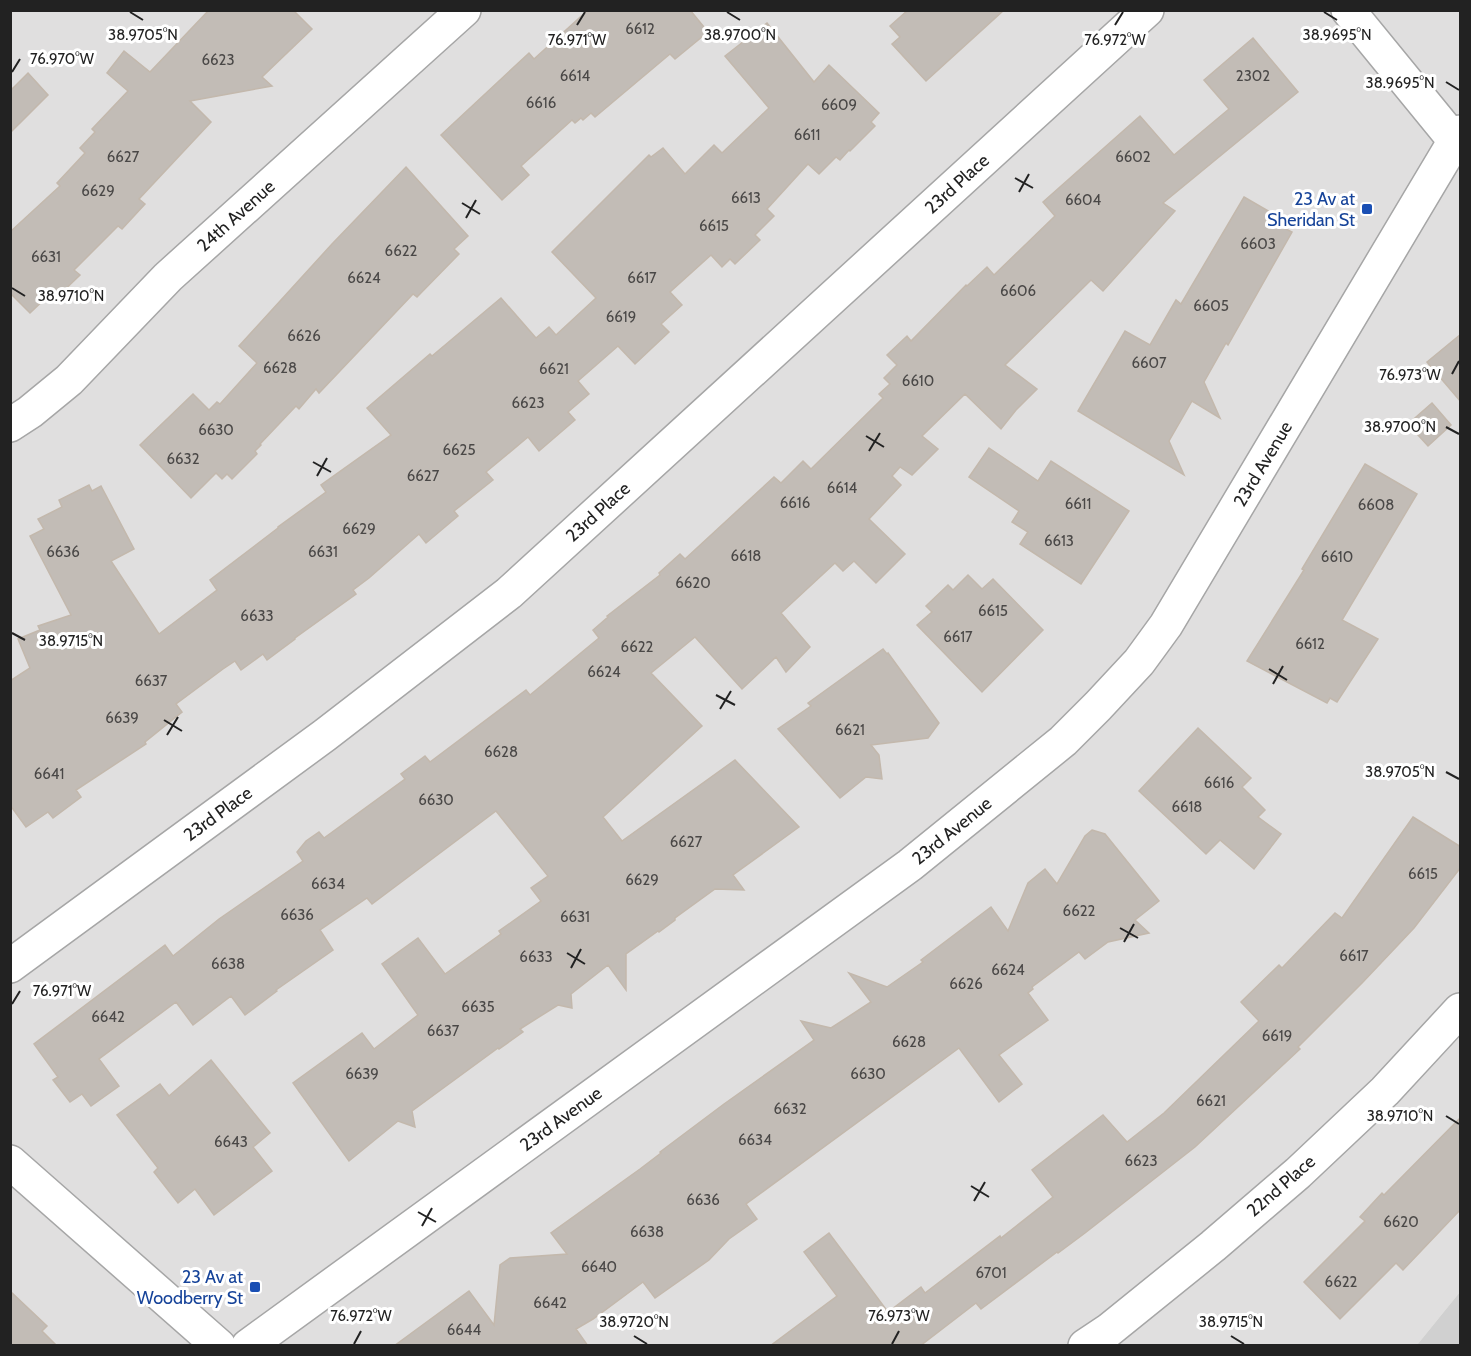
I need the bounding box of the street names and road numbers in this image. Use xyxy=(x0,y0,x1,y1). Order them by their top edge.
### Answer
street label: 23rd Place xyxy=(920,149,994,219)
street label: 24th Avenue xyxy=(193,175,279,257)
street label: 23rd Avenue xyxy=(1229,417,1297,511)
street label: 23rd Place xyxy=(561,477,635,547)
street label: 23rd Place xyxy=(180,782,256,846)
street label: 23rd Avenue xyxy=(908,792,996,870)
street label: 23rd Avenue xyxy=(516,1082,606,1156)
street label: 22nd Place xyxy=(1242,1150,1320,1222)

